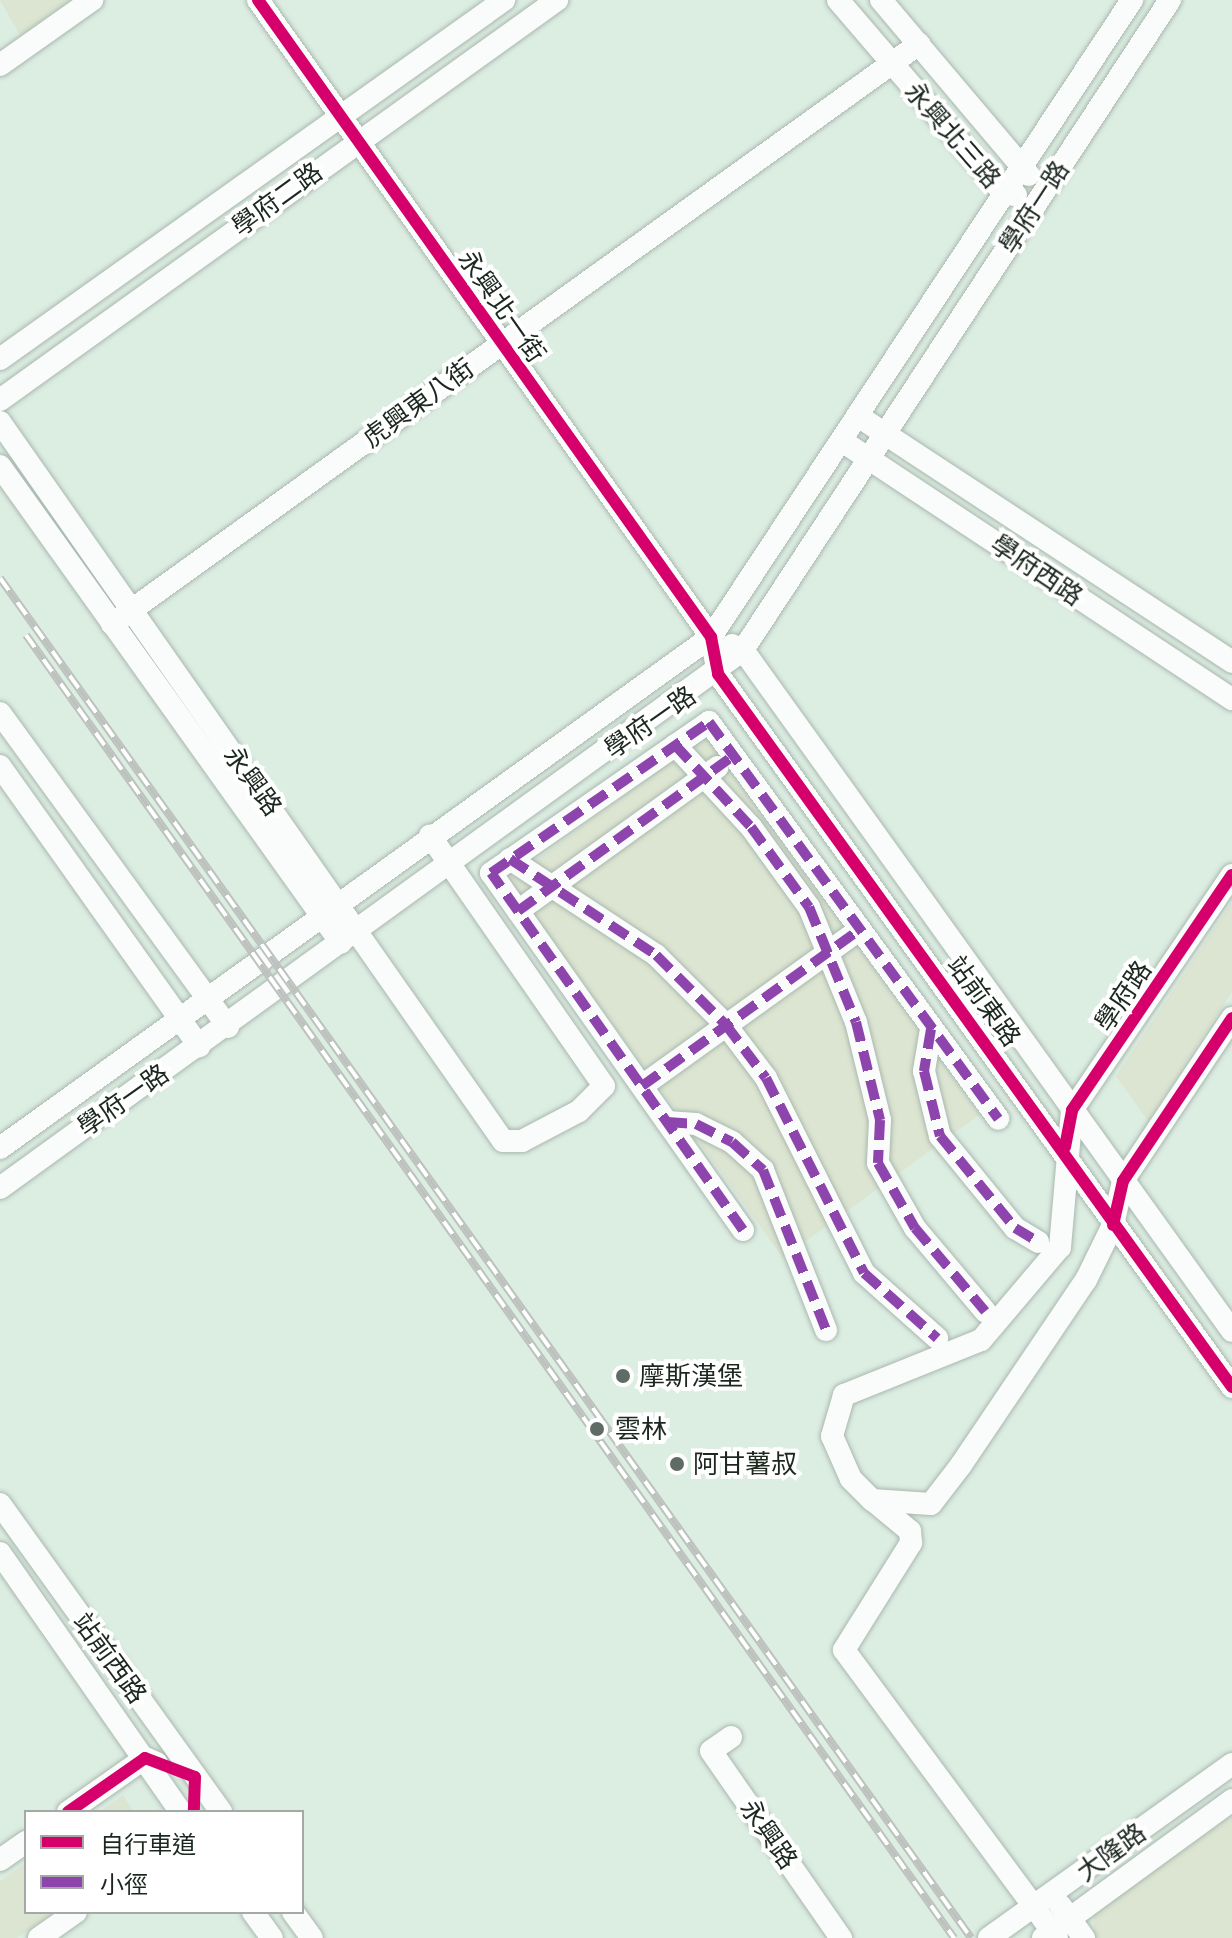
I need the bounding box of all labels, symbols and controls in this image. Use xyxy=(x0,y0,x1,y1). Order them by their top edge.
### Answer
street label: 永興北三路 xyxy=(899,76,1007,194)
street label: 學府一路 xyxy=(993,155,1075,259)
street label: 學府二路 xyxy=(226,156,328,242)
street label: 永興北一街 xyxy=(452,244,552,368)
street label: 虎興東八街 xyxy=(356,352,480,454)
street label: 學府西路 xyxy=(985,528,1089,612)
street label: 學府一路 xyxy=(598,679,702,765)
street label: 永興路 xyxy=(217,740,289,822)
street label: 站前東路 xyxy=(941,950,1027,1052)
street label: 學府路 xyxy=(1088,955,1158,1037)
street label: 學府一路 xyxy=(71,1057,175,1143)
place label: 摩斯漢堡 xyxy=(639,1360,743,1392)
marker: 摩斯漢堡 xyxy=(614,1367,632,1385)
place label: 雲林 xyxy=(615,1413,667,1445)
marker: 雲林 xyxy=(586,1418,608,1440)
place label: 阿甘薯叔 xyxy=(693,1448,797,1480)
marker: 阿甘薯叔 xyxy=(668,1455,686,1473)
street label: 站前西路 xyxy=(67,1607,153,1709)
street label: 永興路 xyxy=(734,1793,804,1875)
legend xyxy=(24,1810,304,1914)
street label: 大隆路 xyxy=(1070,1816,1152,1888)
text: 自行車道 xyxy=(100,1831,196,1858)
text: 小徑 xyxy=(100,1871,148,1898)

